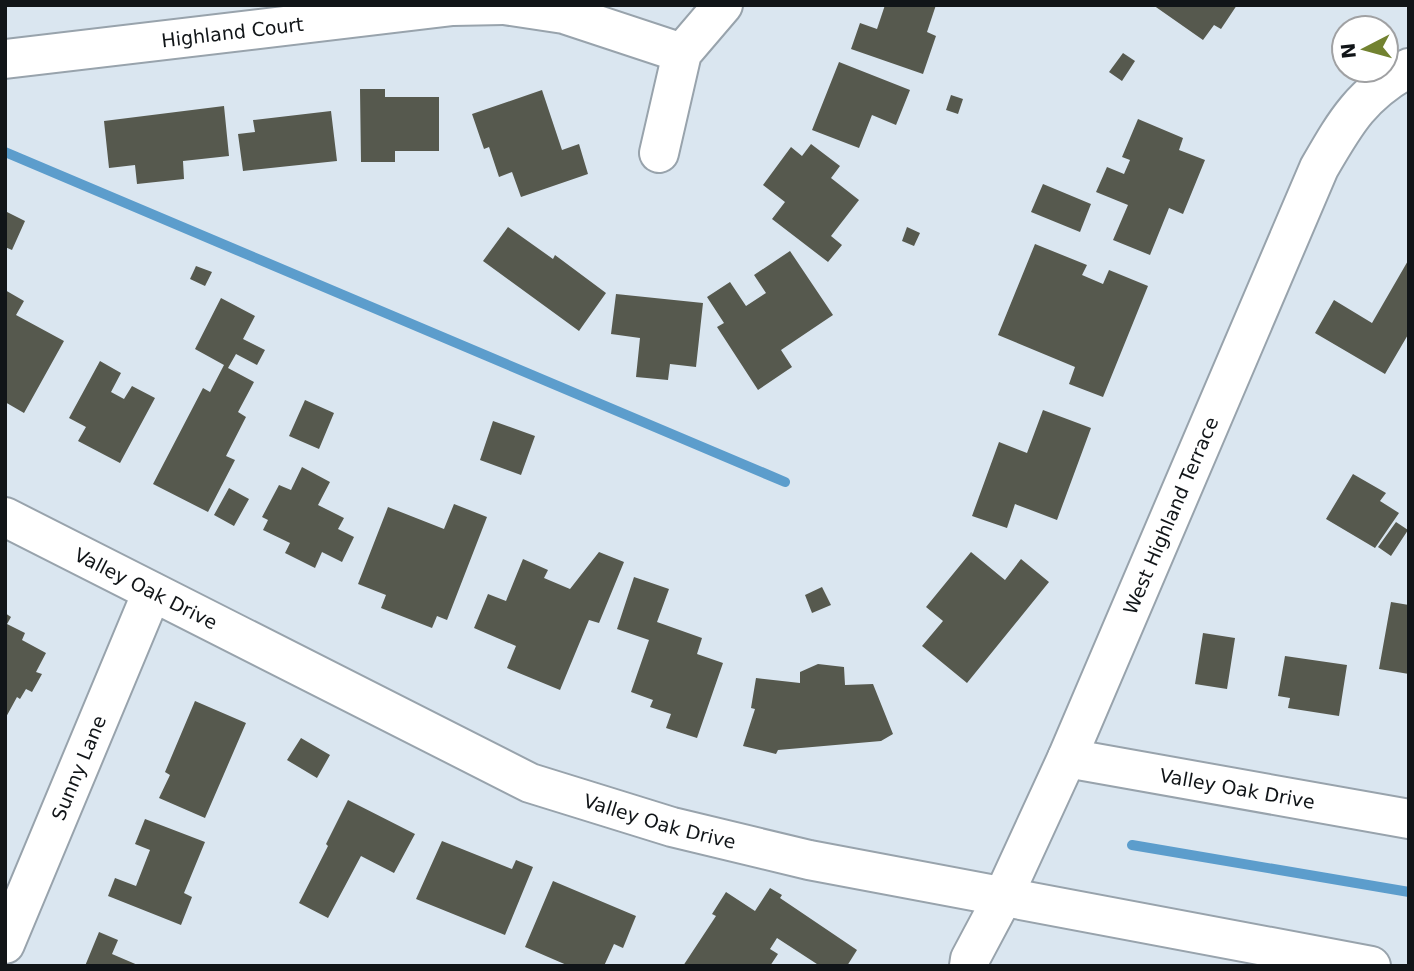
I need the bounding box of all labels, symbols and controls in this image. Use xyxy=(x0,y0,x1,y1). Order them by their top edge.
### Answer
street label: Highland Court xyxy=(160,13,305,51)
north arrow xyxy=(1330,14,1400,84)
text: N xyxy=(1336,42,1360,60)
street label: West Highland Terrace xyxy=(1119,413,1222,618)
street label: Valley Oak Drive xyxy=(71,543,221,634)
street label: Sunny Lane xyxy=(47,712,110,823)
street label: Valley Oak Drive xyxy=(1158,764,1317,813)
street label: Valley Oak Drive xyxy=(581,789,738,853)

